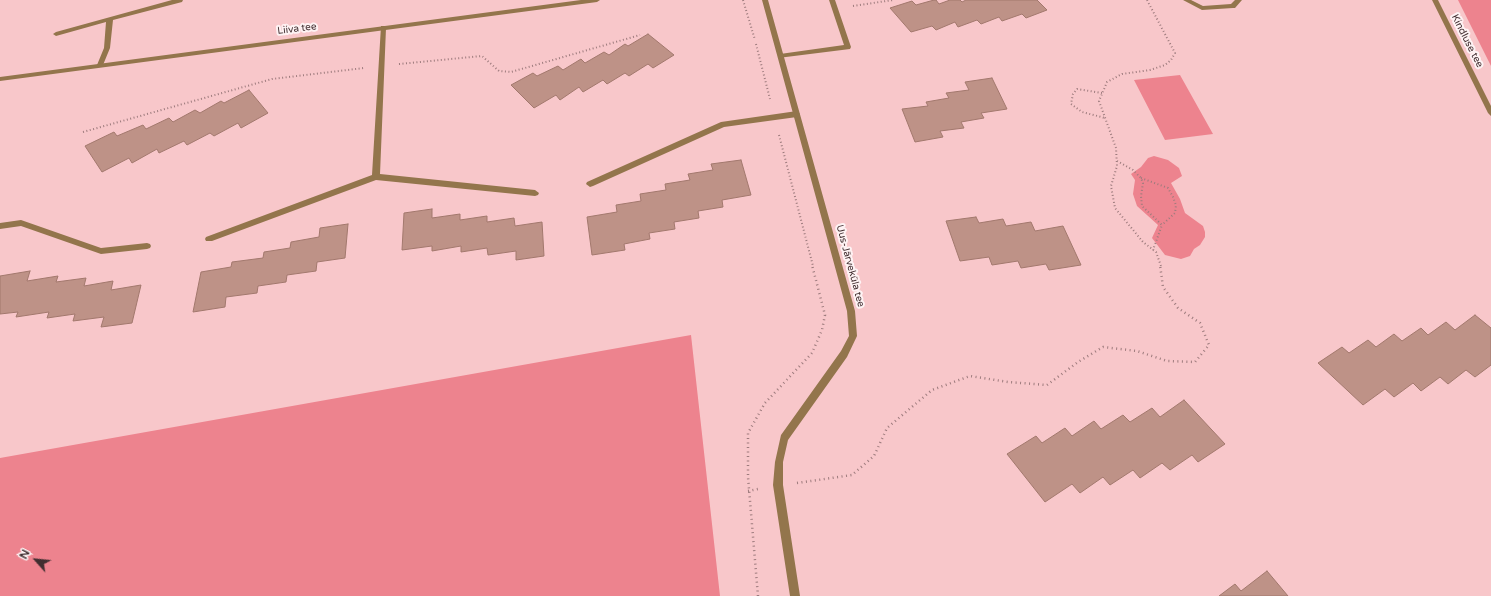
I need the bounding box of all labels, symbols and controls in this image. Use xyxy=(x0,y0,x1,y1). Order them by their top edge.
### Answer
street label: Kindluse tee xyxy=(1448,12,1486,70)
street label: Liiva tee xyxy=(277,21,317,37)
street label: Uus-Järveküla tee xyxy=(833,224,867,308)
north arrow xyxy=(16,540,56,580)
text: N xyxy=(17,547,33,561)

